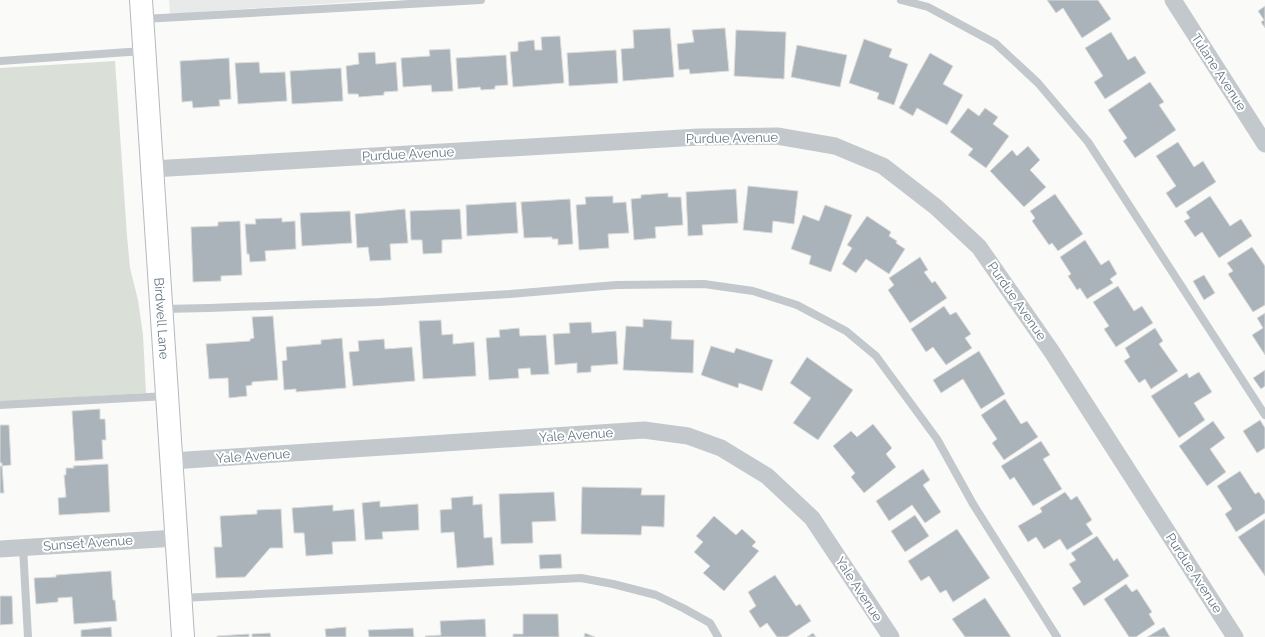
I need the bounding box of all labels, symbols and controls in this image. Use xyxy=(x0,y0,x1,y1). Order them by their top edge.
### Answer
street label: Tulane Avenue xyxy=(1188,31,1250,114)
street label: Purdue Avenue xyxy=(686,130,779,146)
street label: Purdue Avenue xyxy=(362,144,455,164)
street label: Purdue Avenue xyxy=(984,259,1050,343)
street label: Birdwell Lane xyxy=(152,277,172,360)
street label: Yale Avenue xyxy=(539,425,614,445)
street label: Yale Avenue xyxy=(216,446,291,466)
street label: Purdue Avenue xyxy=(1163,530,1226,616)
street label: Sunset Avenue xyxy=(43,532,134,554)
street label: Yale Avenue xyxy=(833,554,886,624)

